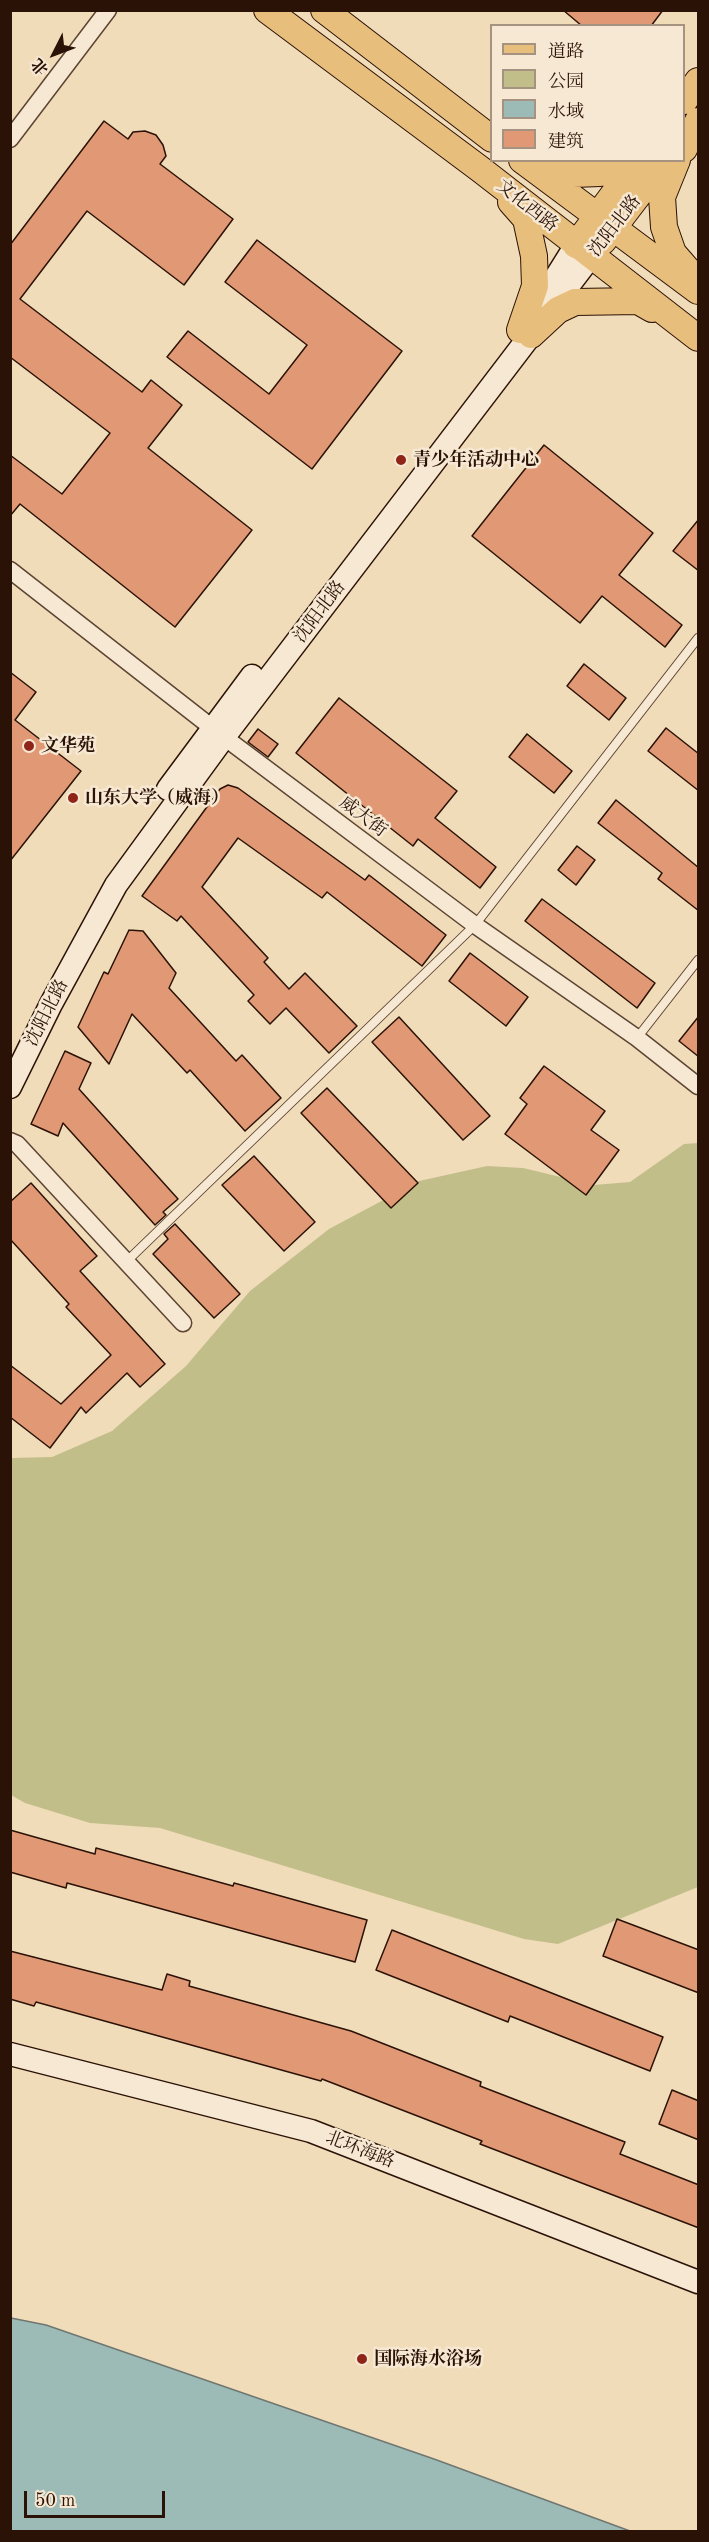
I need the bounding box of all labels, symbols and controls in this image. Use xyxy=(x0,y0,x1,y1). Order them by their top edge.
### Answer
north arrow xyxy=(24,24,84,84)
legend xyxy=(490,24,685,162)
text: 道路 xyxy=(548,43,584,61)
text: 北 xyxy=(29,55,52,77)
text: 公园 xyxy=(548,73,584,91)
text: 水域 xyxy=(548,103,584,121)
text: 建筑 xyxy=(548,133,584,151)
street label: 文化西路 xyxy=(492,175,562,237)
street label: 沈阳北路 xyxy=(584,191,646,261)
place label: 青少年活动中心 xyxy=(413,449,539,471)
marker: 青少年活动中心 xyxy=(394,453,408,467)
street label: 沈阳北路 xyxy=(290,577,350,647)
place label: 文华苑 xyxy=(41,735,95,757)
marker: 文华苑 xyxy=(22,739,36,753)
place label: 山东大学（威海） xyxy=(85,787,229,809)
marker: 山东大学（威海） xyxy=(66,791,80,805)
street label: 威大街 xyxy=(335,792,391,842)
street label: 沈阳北路 xyxy=(21,976,73,1050)
street label: 北环海路 xyxy=(323,2127,397,2173)
place label: 国际海水浴场 xyxy=(374,2348,482,2370)
marker: 国际海水浴场 xyxy=(355,2352,369,2366)
scale bar xyxy=(27,2479,168,2517)
text: 50 m xyxy=(35,2492,75,2510)

